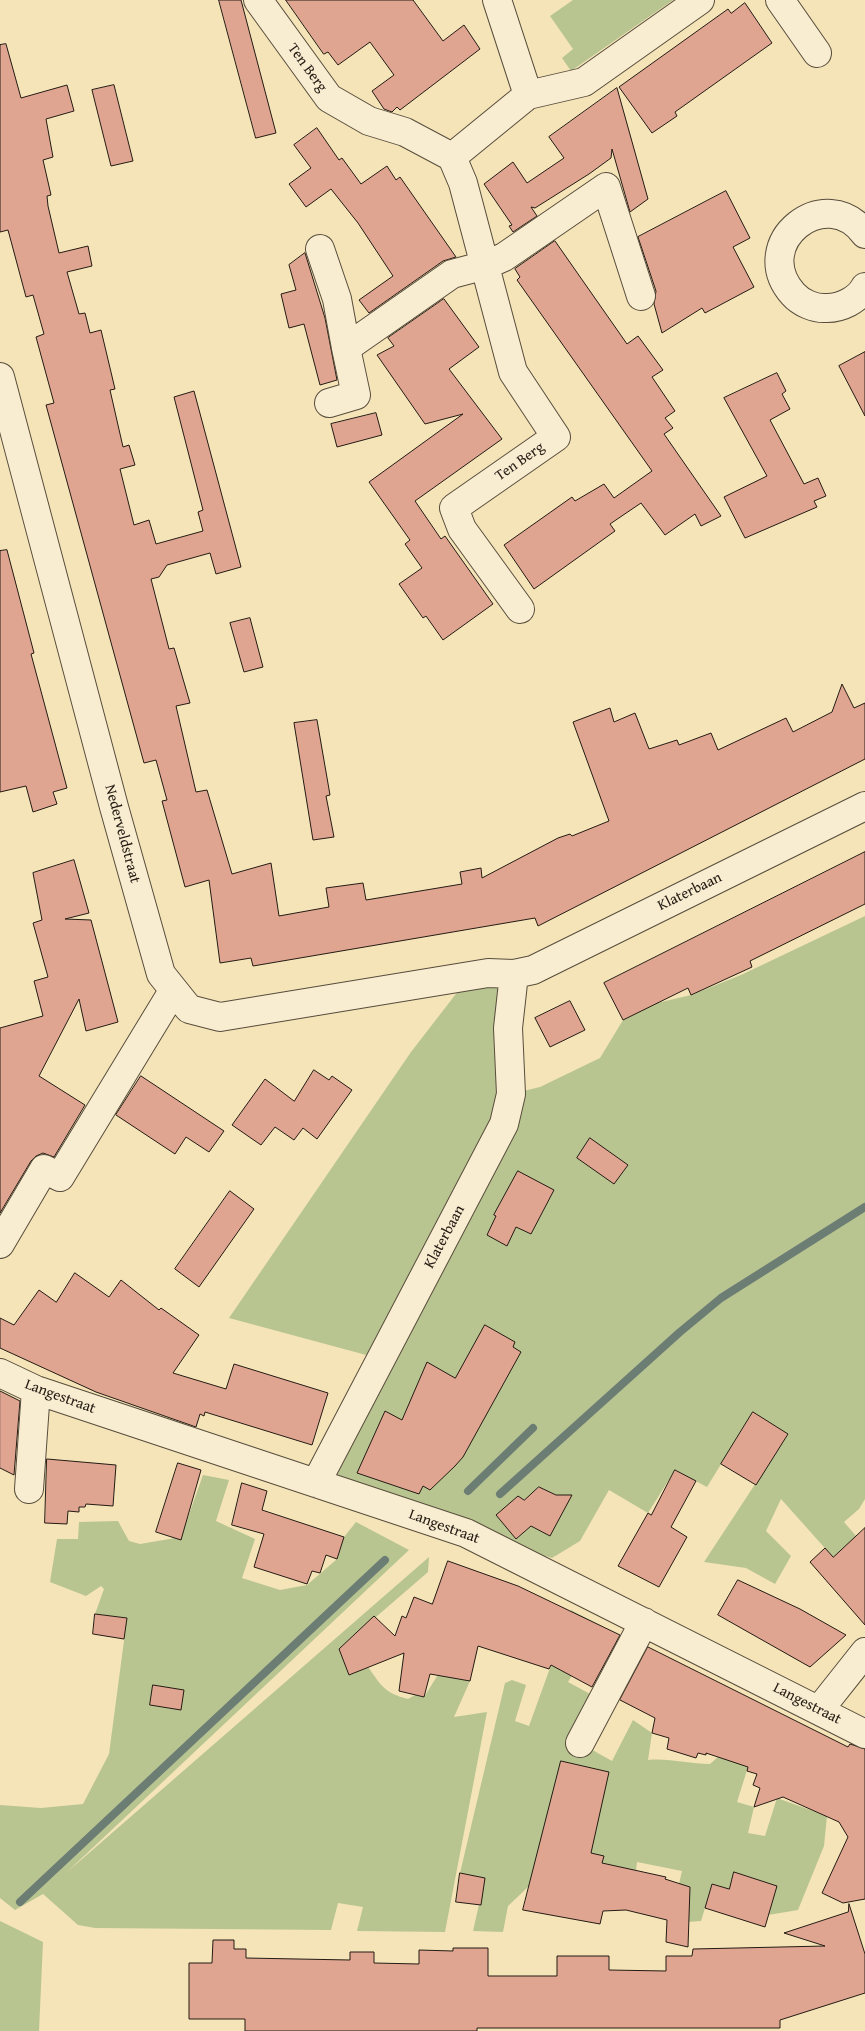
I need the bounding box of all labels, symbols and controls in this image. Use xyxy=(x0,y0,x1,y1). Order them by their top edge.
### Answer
street label: Ten Berg xyxy=(283,40,331,96)
street label: Ten Berg xyxy=(492,439,548,485)
street label: Nederveldstraat xyxy=(100,783,144,885)
street label: Klaterbaan xyxy=(655,869,725,915)
street label: Klaterbaan xyxy=(421,1202,469,1272)
street label: Langestraat xyxy=(22,1376,98,1418)
street label: Langestraat xyxy=(406,1506,482,1548)
street label: Langestraat xyxy=(770,1679,844,1729)

